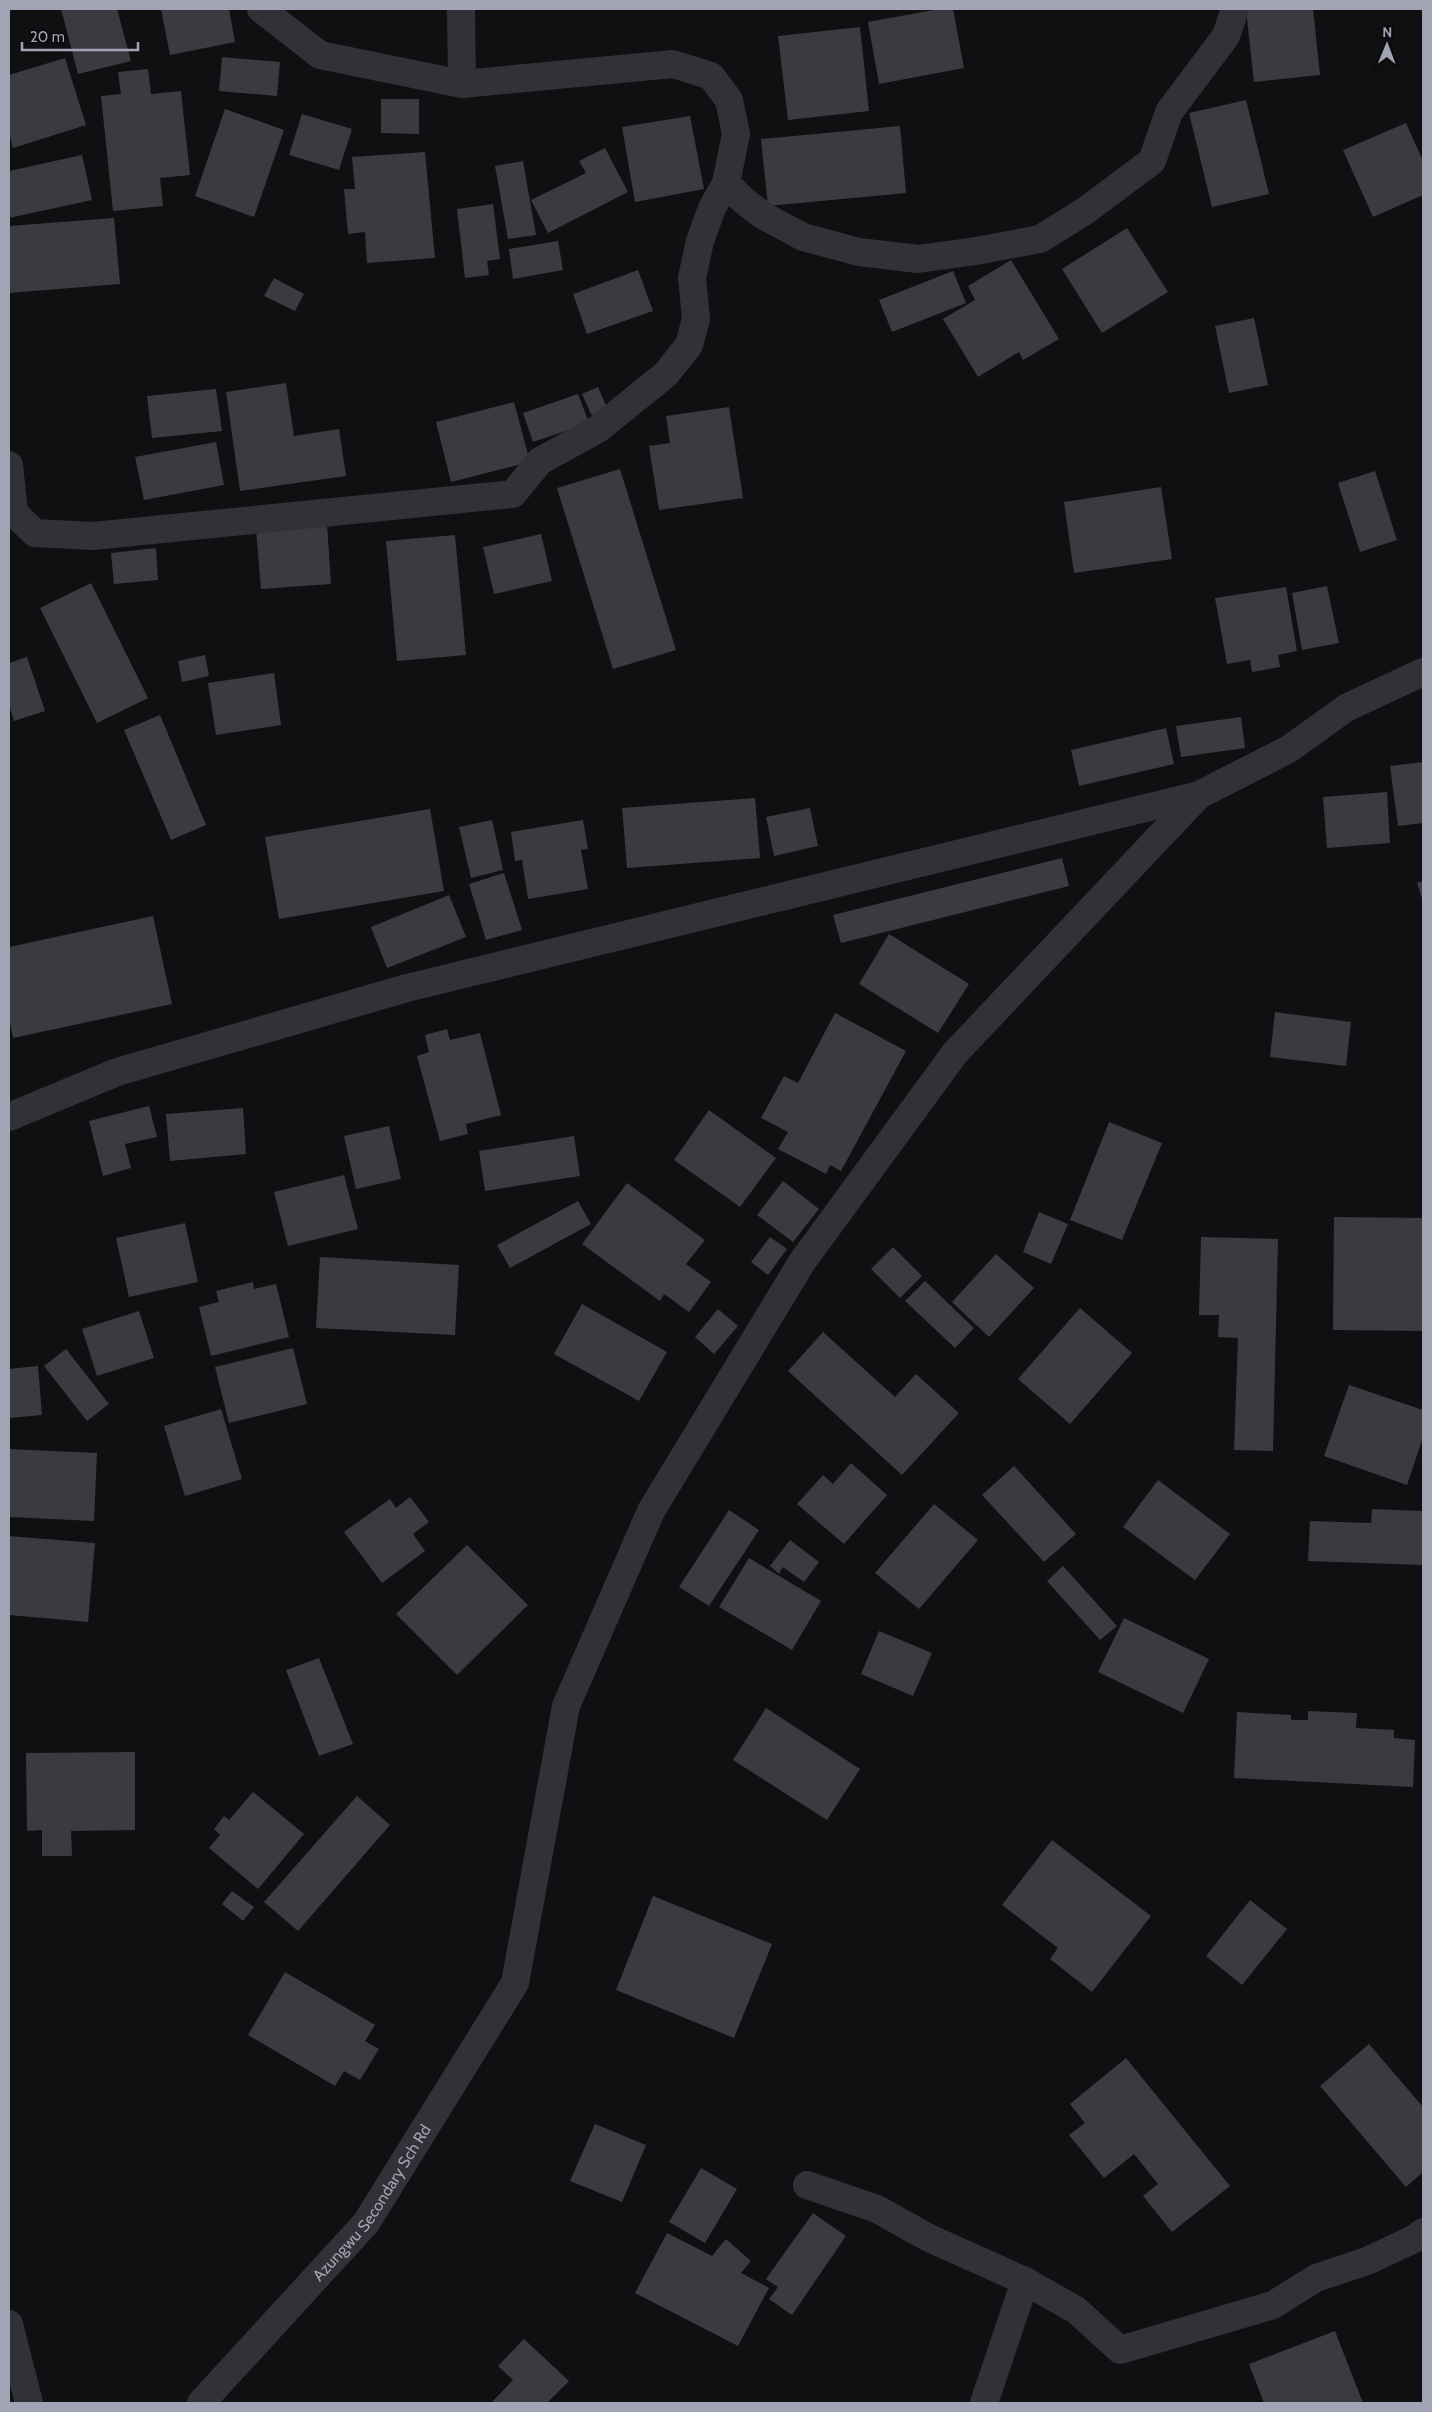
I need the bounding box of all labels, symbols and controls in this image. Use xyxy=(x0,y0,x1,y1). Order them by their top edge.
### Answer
scale bar xyxy=(22,20,139,52)
north arrow xyxy=(1362,20,1412,70)
text: N xyxy=(1382,23,1392,41)
text: 20 m xyxy=(30,28,65,46)
street label: Azungwu Secondary Sch Rd xyxy=(309,2121,435,2285)

